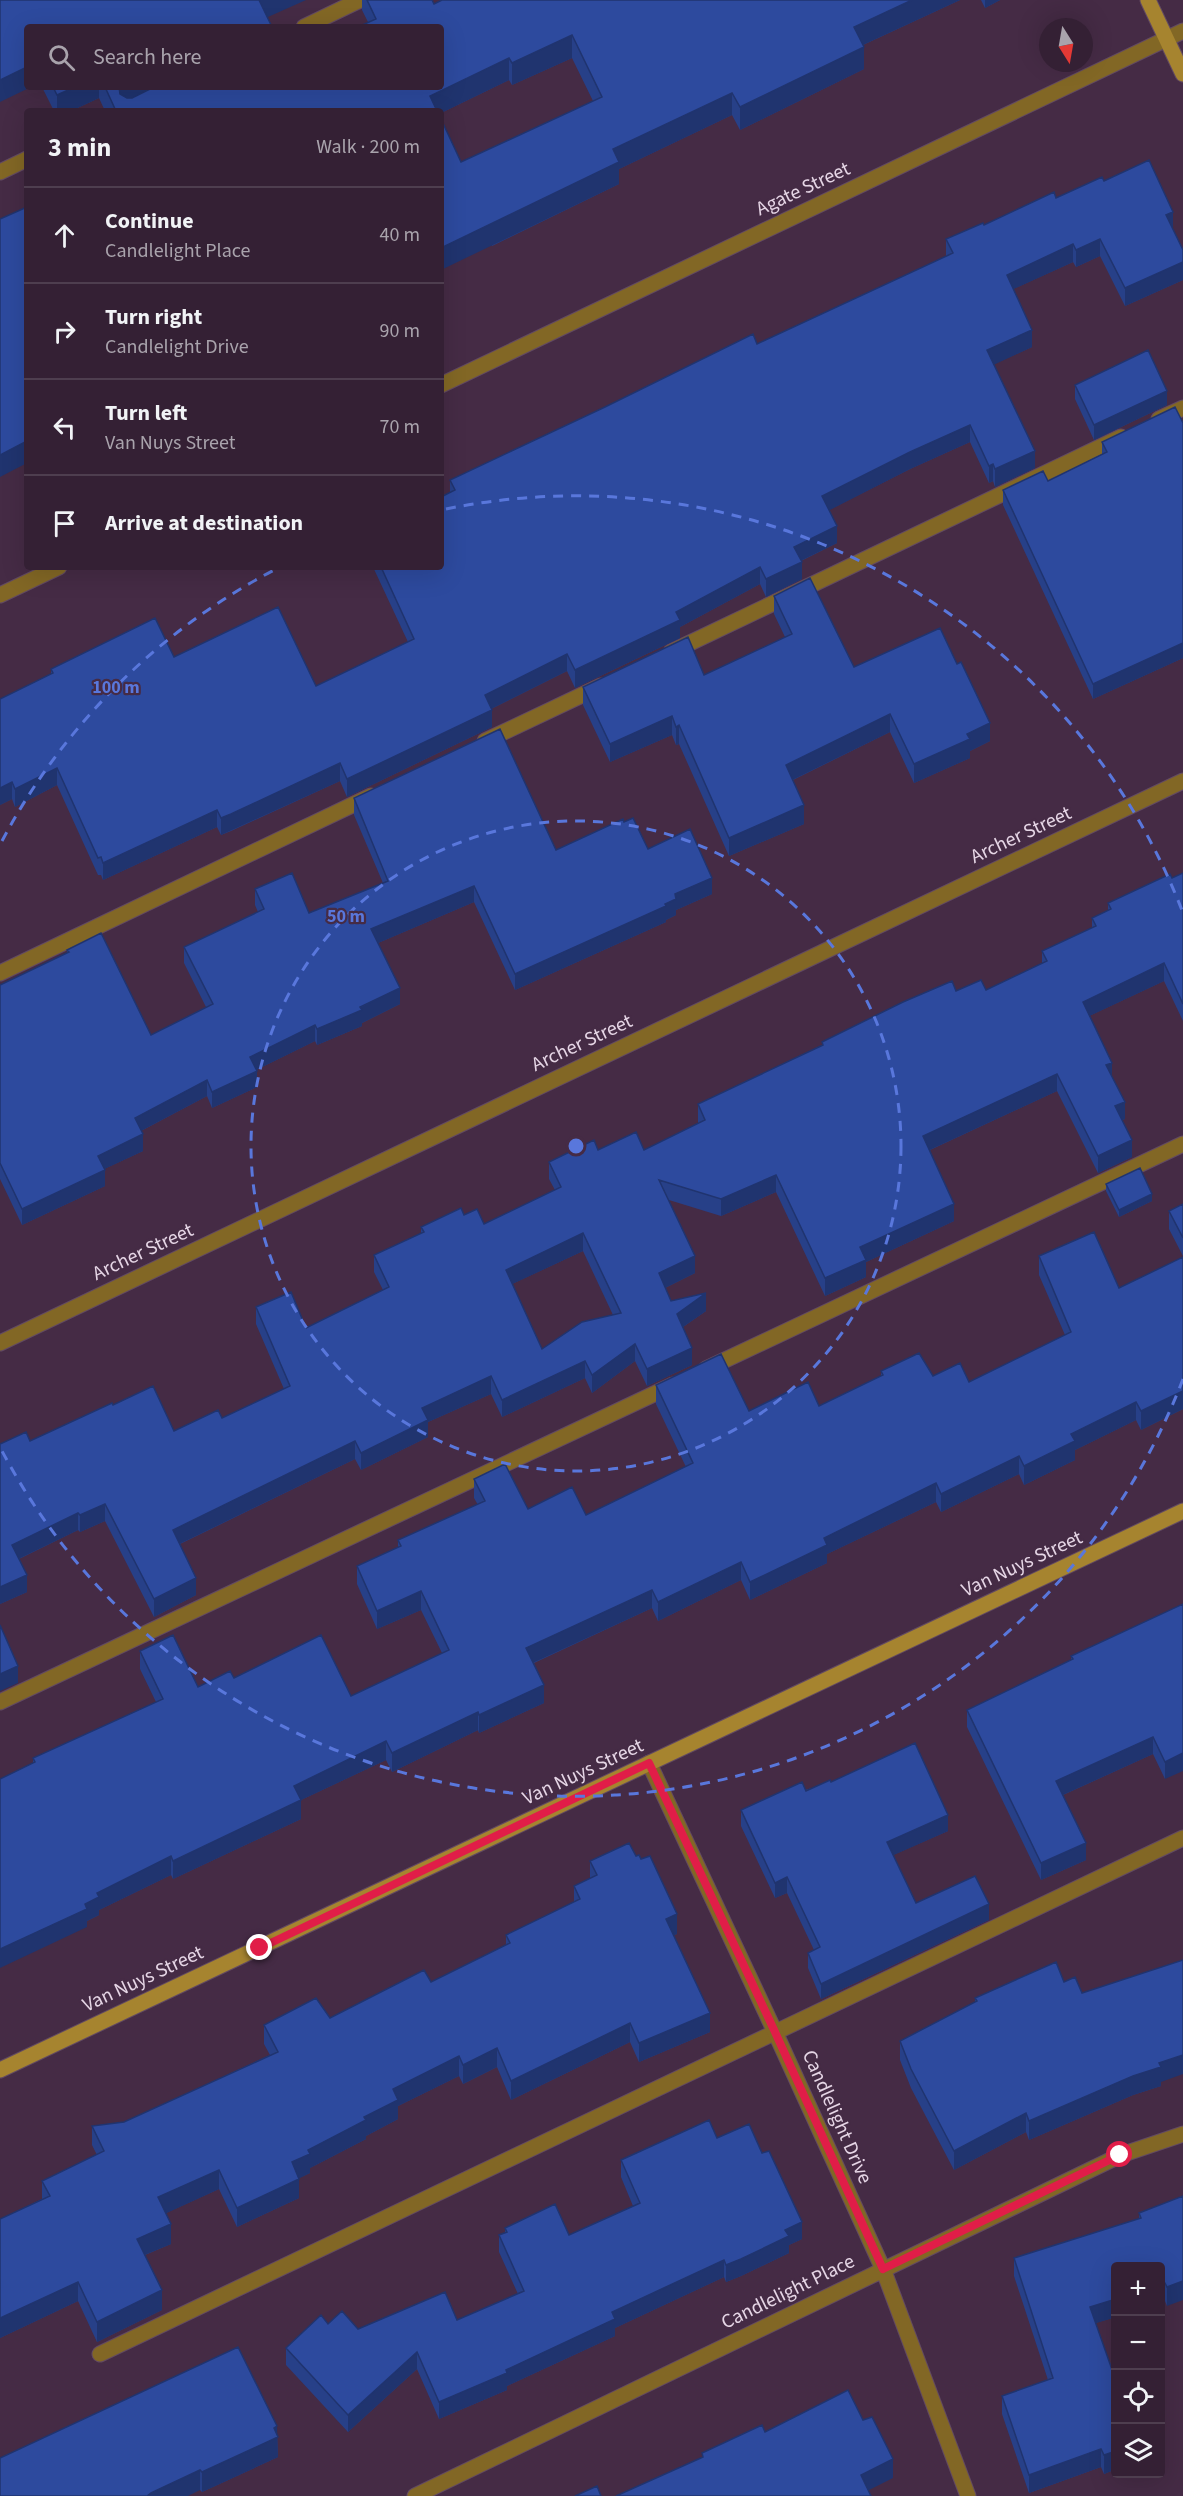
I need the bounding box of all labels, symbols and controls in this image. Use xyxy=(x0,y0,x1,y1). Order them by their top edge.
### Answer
north arrow xyxy=(1039,18,1093,72)
search box xyxy=(24,24,444,90)
icon: search xyxy=(45,41,78,74)
text: Search here xyxy=(93,41,201,73)
text: 3 min xyxy=(48,129,111,166)
text: Walk · 200 m xyxy=(316,133,420,161)
street label: Agate Street xyxy=(751,155,855,223)
text: Continue xyxy=(105,205,194,237)
icon: ahead xyxy=(48,219,81,252)
text: 40 m xyxy=(380,221,420,249)
text: Candlelight Place xyxy=(105,237,250,265)
text: Turn right xyxy=(105,301,202,333)
icon: right xyxy=(48,315,81,348)
text: 90 m xyxy=(380,317,420,345)
text: Candlelight Drive xyxy=(105,333,249,361)
text: Turn left xyxy=(105,397,187,429)
icon: left xyxy=(48,411,81,444)
text: 70 m xyxy=(380,413,420,441)
text: Van Nuys Street xyxy=(105,429,236,457)
icon: arrive xyxy=(48,507,81,540)
text: Arrive at destination xyxy=(105,507,303,539)
text: 100 m xyxy=(92,675,140,700)
street label: Archer Street xyxy=(966,799,1076,871)
text: 50 m xyxy=(327,904,365,929)
street label: Archer Street xyxy=(527,1007,637,1079)
centre of rings xyxy=(566,1136,586,1156)
street label: Archer Street xyxy=(88,1216,198,1288)
street label: Van Nuys Street xyxy=(957,1524,1087,1604)
street label: Van Nuys Street xyxy=(518,1732,648,1812)
route end xyxy=(246,1934,272,1960)
street label: Van Nuys Street xyxy=(78,1939,208,2019)
street label: Candlelight Drive xyxy=(795,2046,879,2188)
route start xyxy=(1106,2141,1132,2167)
street label: Candlelight Place xyxy=(717,2248,860,2336)
map controls xyxy=(1111,2262,1165,2478)
button: + xyxy=(1111,2262,1165,2316)
button: − xyxy=(1111,2316,1165,2370)
button: locate xyxy=(1111,2370,1165,2424)
button: layers xyxy=(1111,2424,1165,2478)

